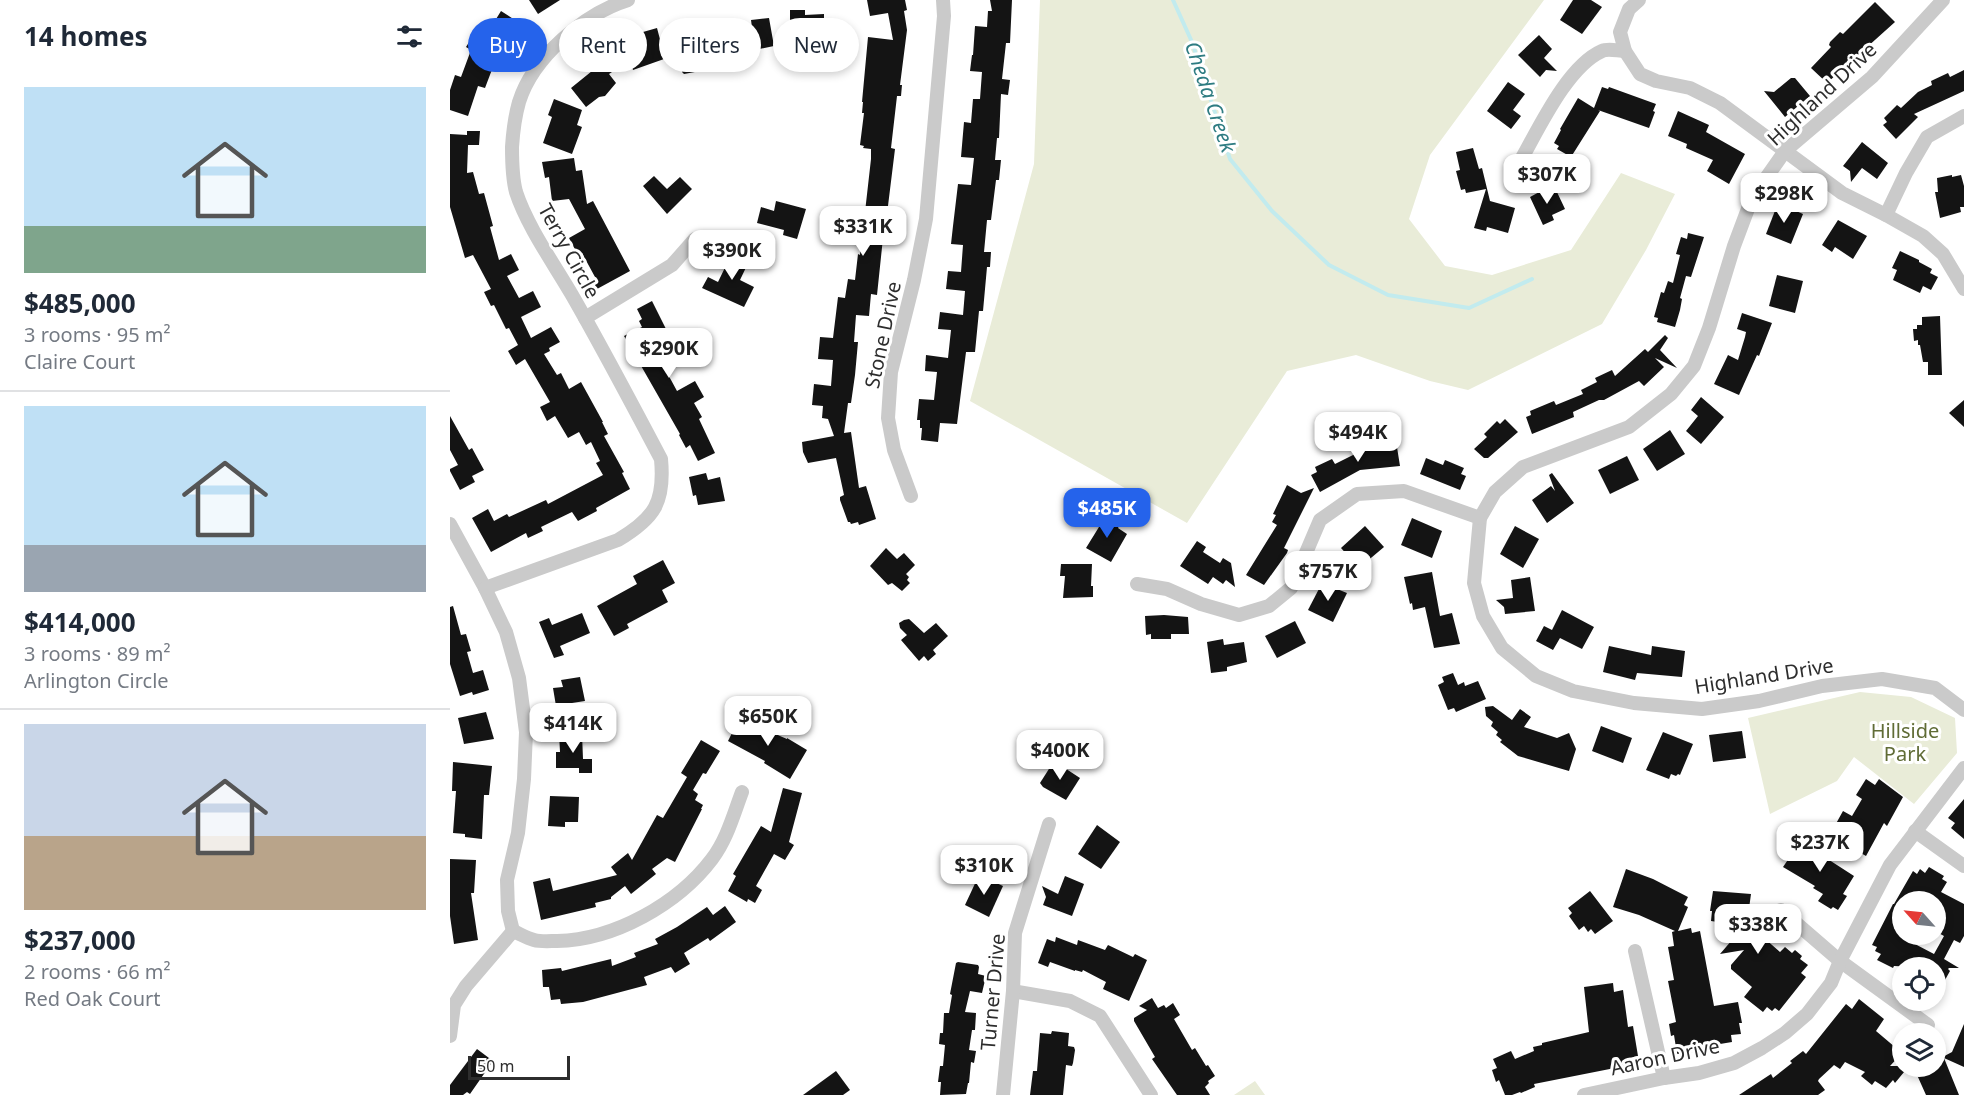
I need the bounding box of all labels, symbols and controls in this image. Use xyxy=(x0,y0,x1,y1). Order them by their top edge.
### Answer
text: 14 homes xyxy=(24,18,148,54)
chip: Buy xyxy=(468,18,547,72)
chip: Rent xyxy=(559,18,647,72)
chip: Filters xyxy=(659,18,761,72)
chip: New xyxy=(773,18,859,72)
icon: filters xyxy=(393,20,426,53)
street label: Highland Drive xyxy=(1761,36,1882,151)
water label: Cheda Creek xyxy=(1179,37,1244,158)
icon: home xyxy=(171,126,279,234)
pin: $307K xyxy=(1505,154,1589,205)
text: $307K xyxy=(1517,160,1577,187)
pin: $298K xyxy=(1742,173,1826,224)
text: $298K xyxy=(1754,179,1814,206)
street label: Terry Circle xyxy=(532,198,607,303)
pin: $331K xyxy=(821,206,905,257)
text: $331K xyxy=(833,212,893,239)
pin: $390K xyxy=(690,230,774,281)
text: $390K xyxy=(702,236,762,263)
street label: Stone Drive xyxy=(858,279,907,391)
text: $485,000 xyxy=(24,285,136,321)
text: 3 rooms · 95 m² xyxy=(24,321,171,348)
pin: $290K xyxy=(627,328,711,379)
text: $290K xyxy=(639,334,699,361)
text: Claire Court xyxy=(24,348,135,375)
pin: $494K xyxy=(1316,412,1400,463)
text: $494K xyxy=(1328,418,1388,445)
icon: home xyxy=(171,445,279,553)
pin: $485K xyxy=(1065,488,1149,539)
text: $485K xyxy=(1077,494,1137,521)
pin: $757K xyxy=(1286,551,1370,602)
text: $757K xyxy=(1298,557,1358,584)
text: $414,000 xyxy=(24,604,136,640)
text: 3 rooms · 89 m² xyxy=(24,640,171,667)
street label: Highland Drive xyxy=(1693,651,1835,700)
text: Arlington Circle xyxy=(24,667,169,694)
pin: $650K xyxy=(726,696,810,747)
text: $650K xyxy=(738,702,798,729)
pin: $414K xyxy=(531,703,615,754)
text: $414K xyxy=(543,709,603,736)
park label: Hillside Park xyxy=(1871,717,1939,767)
pin: $400K xyxy=(1018,730,1102,781)
text: $400K xyxy=(1030,736,1090,763)
icon: home xyxy=(171,763,279,871)
pin: $237K xyxy=(1778,822,1862,873)
text: $237K xyxy=(1790,828,1850,855)
pin: $310K xyxy=(942,845,1026,896)
text: $310K xyxy=(954,851,1014,878)
north arrow xyxy=(1892,891,1946,945)
map controls xyxy=(1892,891,1946,1077)
pin: $338K xyxy=(1716,904,1800,955)
text: $338K xyxy=(1728,910,1788,937)
text: $237,000 xyxy=(24,922,136,958)
street label: Turner Drive xyxy=(974,932,1011,1052)
button: locate xyxy=(1892,957,1946,1011)
text: 2 rooms · 66 m² xyxy=(24,958,171,985)
text: Red Oak Court xyxy=(24,985,161,1012)
button: layers xyxy=(1892,1023,1946,1077)
street label: Aaron Drive xyxy=(1608,1032,1722,1081)
scale bar xyxy=(468,1053,570,1080)
text: 50 m xyxy=(477,1055,514,1077)

